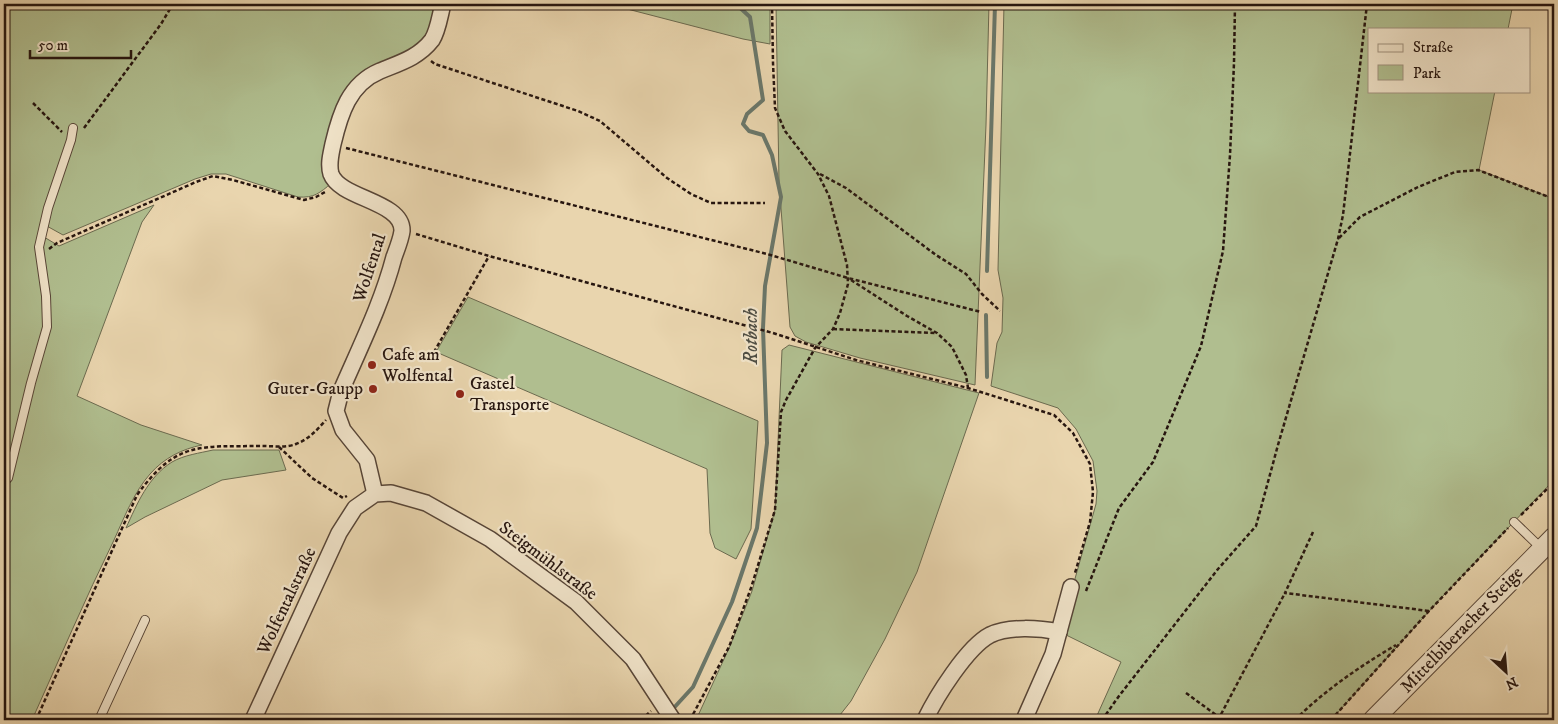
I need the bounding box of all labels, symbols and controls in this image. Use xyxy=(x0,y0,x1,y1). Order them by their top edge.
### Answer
scale bar xyxy=(30,28,131,60)
legend xyxy=(1368,28,1530,92)
text: 50 m xyxy=(38,36,68,55)
text: Straße xyxy=(1413,38,1453,57)
text: Park xyxy=(1413,64,1442,83)
street label: Wolfental xyxy=(348,230,392,306)
water label: Rotbach xyxy=(740,307,763,365)
place label: Cafe am Wolfental xyxy=(381,344,454,387)
marker: Cafe am Wolfental xyxy=(366,359,378,371)
place label: Gastel Transporte xyxy=(470,373,549,416)
place label: Guter-Gaupp xyxy=(268,378,363,400)
marker: Guter-Gaupp xyxy=(367,383,379,395)
marker: Gastel Transporte xyxy=(454,388,466,400)
street label: Steigmühlstraße xyxy=(494,517,602,605)
street label: Wolfentalstraße xyxy=(252,544,321,659)
street label: Mittelbiberacher Steige xyxy=(1396,562,1528,698)
north arrow xyxy=(1480,646,1530,696)
text: N xyxy=(1502,672,1520,694)

